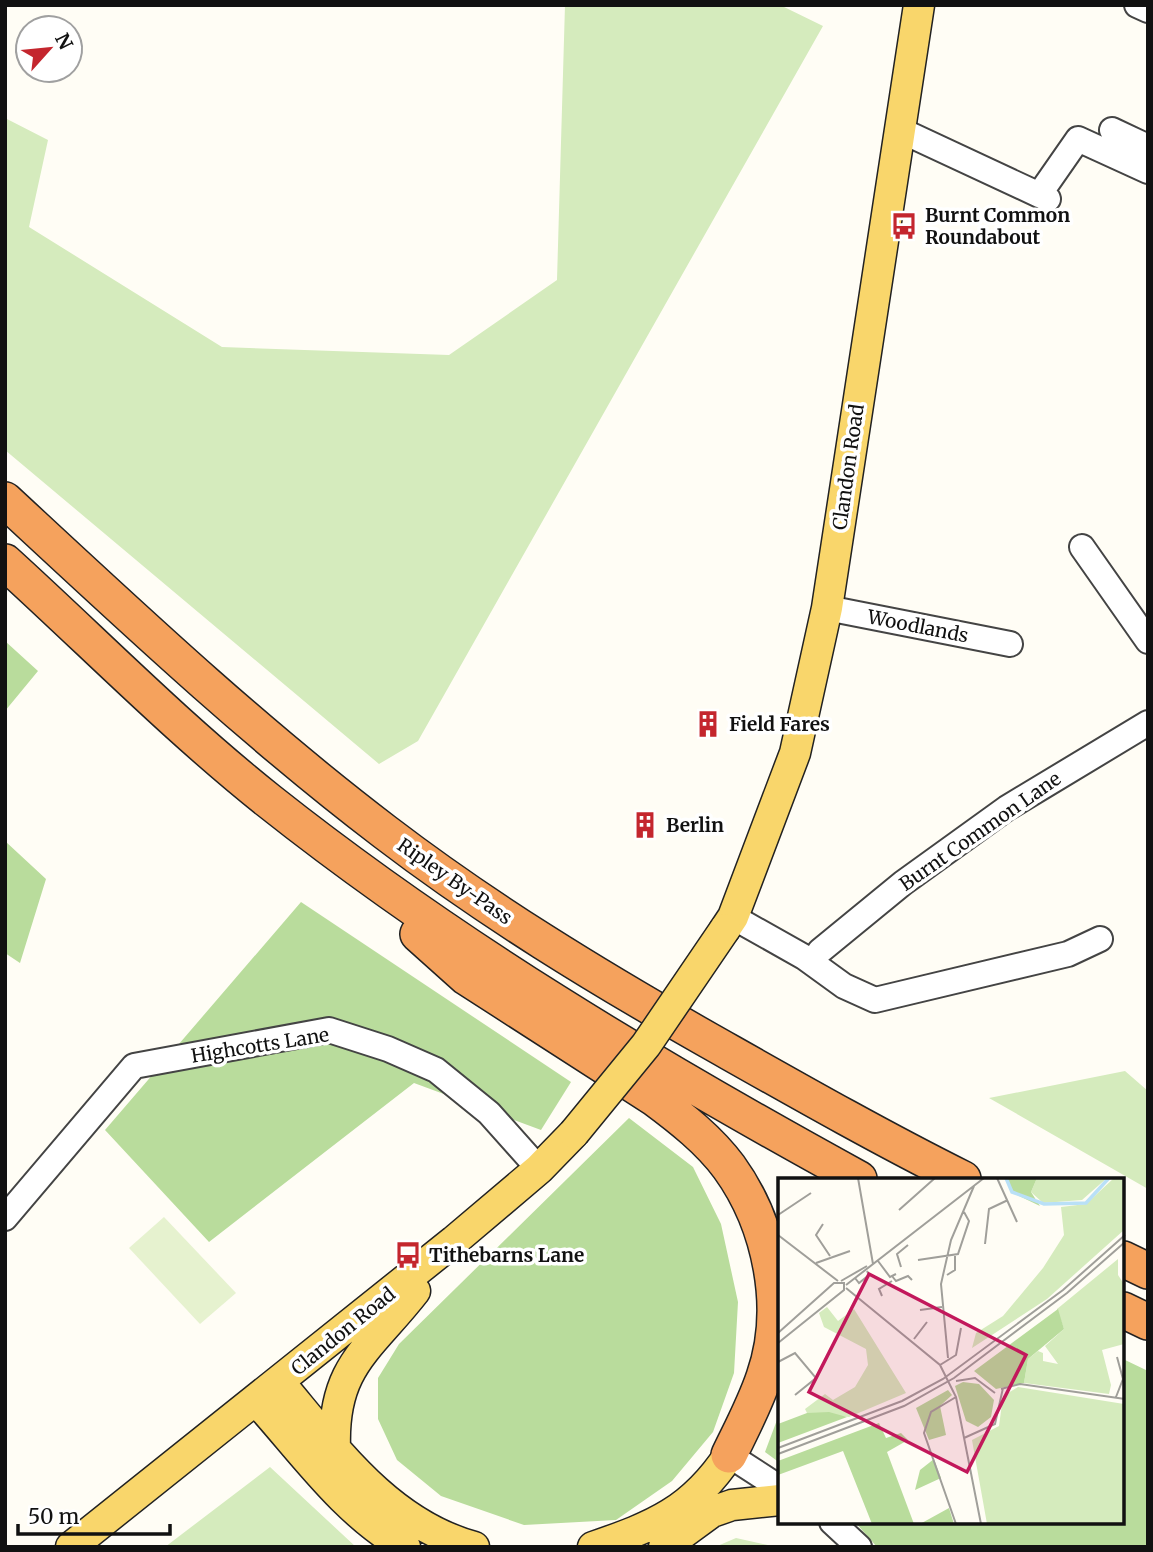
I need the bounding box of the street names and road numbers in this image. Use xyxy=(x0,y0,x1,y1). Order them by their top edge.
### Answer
street label: Clandon Road xyxy=(827,402,869,532)
street label: Woodlands xyxy=(864,604,971,648)
street label: Burnt Common Lane xyxy=(895,766,1065,896)
street label: Ripley By-Pass xyxy=(393,833,517,929)
street label: Highcotts Lane xyxy=(189,1022,331,1068)
street label: Clandon Road xyxy=(286,1282,400,1380)

